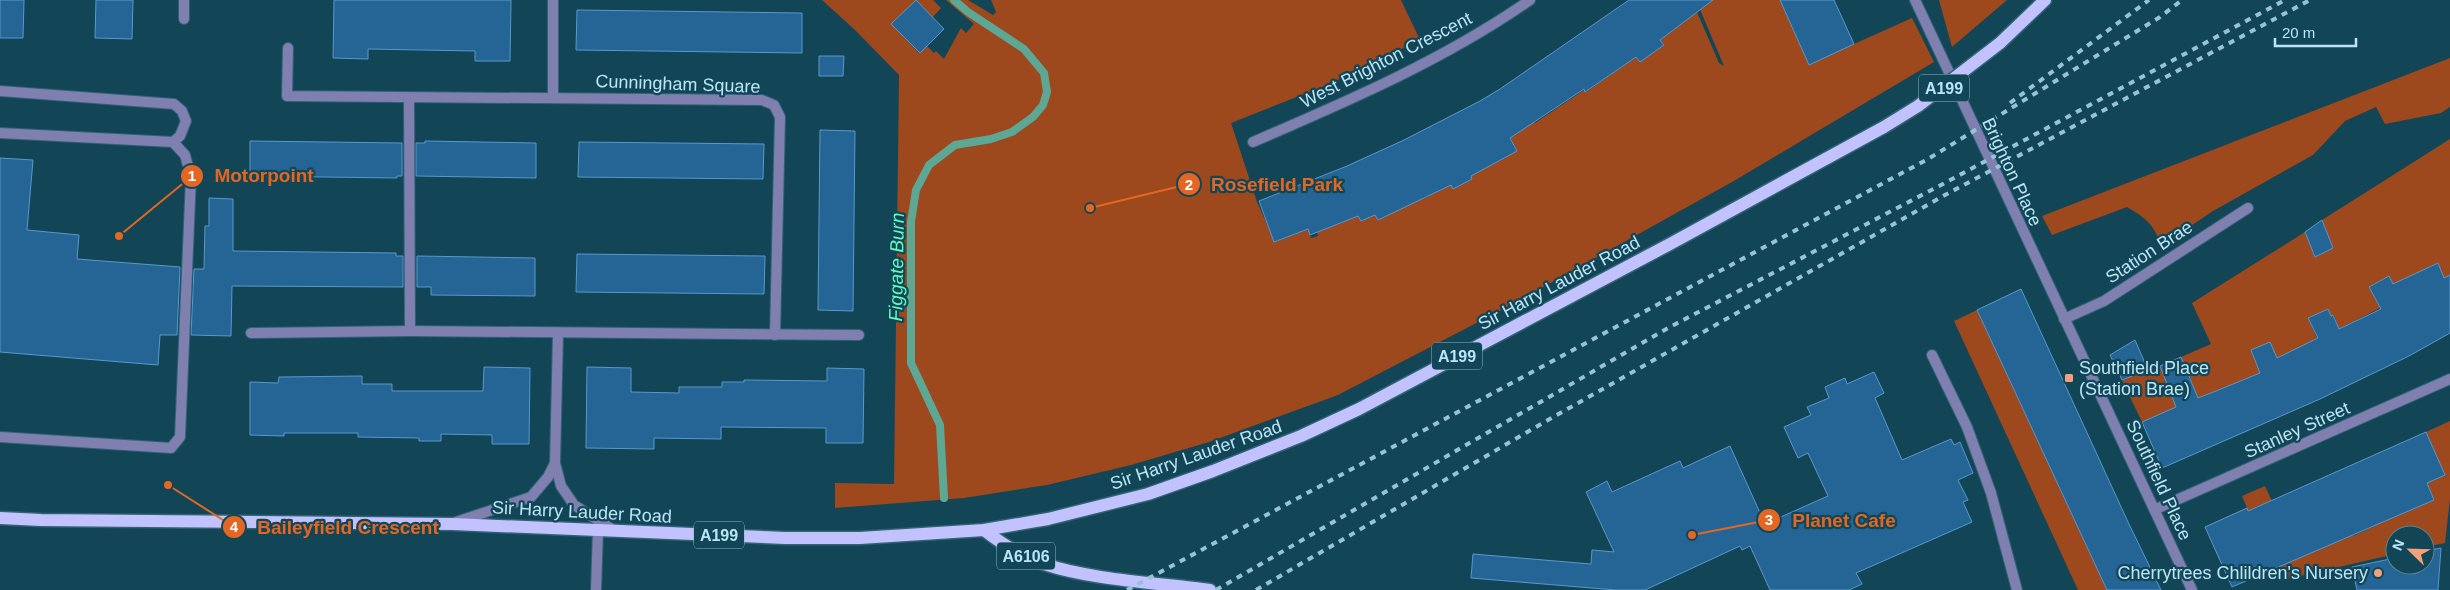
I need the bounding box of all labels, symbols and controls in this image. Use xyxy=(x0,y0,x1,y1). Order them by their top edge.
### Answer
street label: West Brighton Crescent xyxy=(1297,8,1475,112)
scale bar xyxy=(2275,15,2356,47)
text: 20 m xyxy=(2282,24,2315,41)
street label: Cunningham Square xyxy=(595,71,761,97)
road number: A199 xyxy=(1919,75,1969,102)
street label: Brighton Place xyxy=(1978,115,2046,229)
callout: Motorpoint xyxy=(179,159,323,193)
text: Motorpoint xyxy=(214,165,314,186)
text: 1 xyxy=(188,167,196,184)
callout: Rosefield Park xyxy=(1176,167,1353,201)
text: Rosefield Park xyxy=(1211,174,1343,195)
text: 2 xyxy=(1185,176,1193,193)
water label: Figgate Burn xyxy=(885,212,908,322)
street label: Station Brae xyxy=(2102,217,2196,287)
street label: Sir Harry Lauder Road xyxy=(1475,232,1643,334)
road number: A199 xyxy=(1432,342,1482,370)
place label: Southfield Place (Station Brae) xyxy=(2079,358,2209,399)
marker: Southfield Place (Station Brae) xyxy=(2063,372,2075,384)
street label: Stanley Street xyxy=(2241,398,2353,462)
street label: Sir Harry Lauder Road xyxy=(1108,416,1284,494)
street label: Southfield Place xyxy=(2122,417,2196,543)
street label: Sir Harry Lauder Road xyxy=(492,497,672,527)
callout: Planet Cafe xyxy=(1757,503,1905,537)
callout: Baileyfield Crescent xyxy=(222,510,448,544)
text: Planet Cafe xyxy=(1792,510,1896,531)
text: 3 xyxy=(1765,511,1773,528)
text: Baileyfield Crescent xyxy=(257,517,439,538)
text: 4 xyxy=(230,518,239,535)
road number: A199 xyxy=(694,522,744,548)
north arrow xyxy=(2385,525,2435,575)
text: N xyxy=(2389,537,2407,553)
road number: A6106 xyxy=(997,542,1055,570)
place label: Cherrytrees Chlildren's Nursery xyxy=(2117,563,2368,583)
marker: Cherrytrees Chlildren's Nursery xyxy=(2372,567,2384,579)

